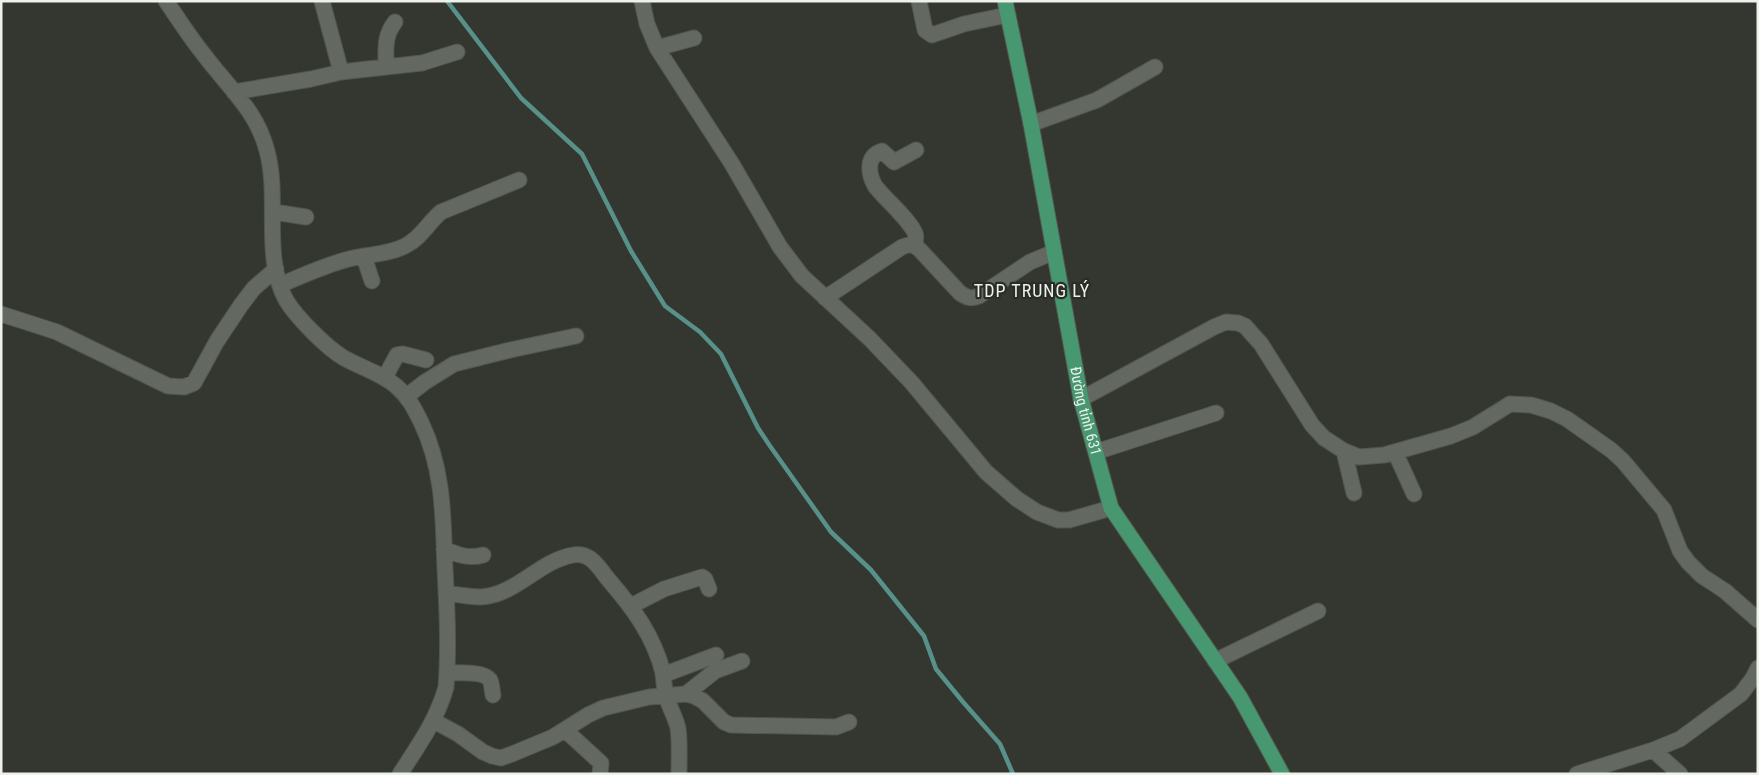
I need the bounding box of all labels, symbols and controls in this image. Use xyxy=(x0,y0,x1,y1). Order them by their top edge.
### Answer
district label: TDP TRUNG LÝ xyxy=(974,280,1090,301)
street label: Đường tỉnh 631 xyxy=(1066,365,1105,458)

